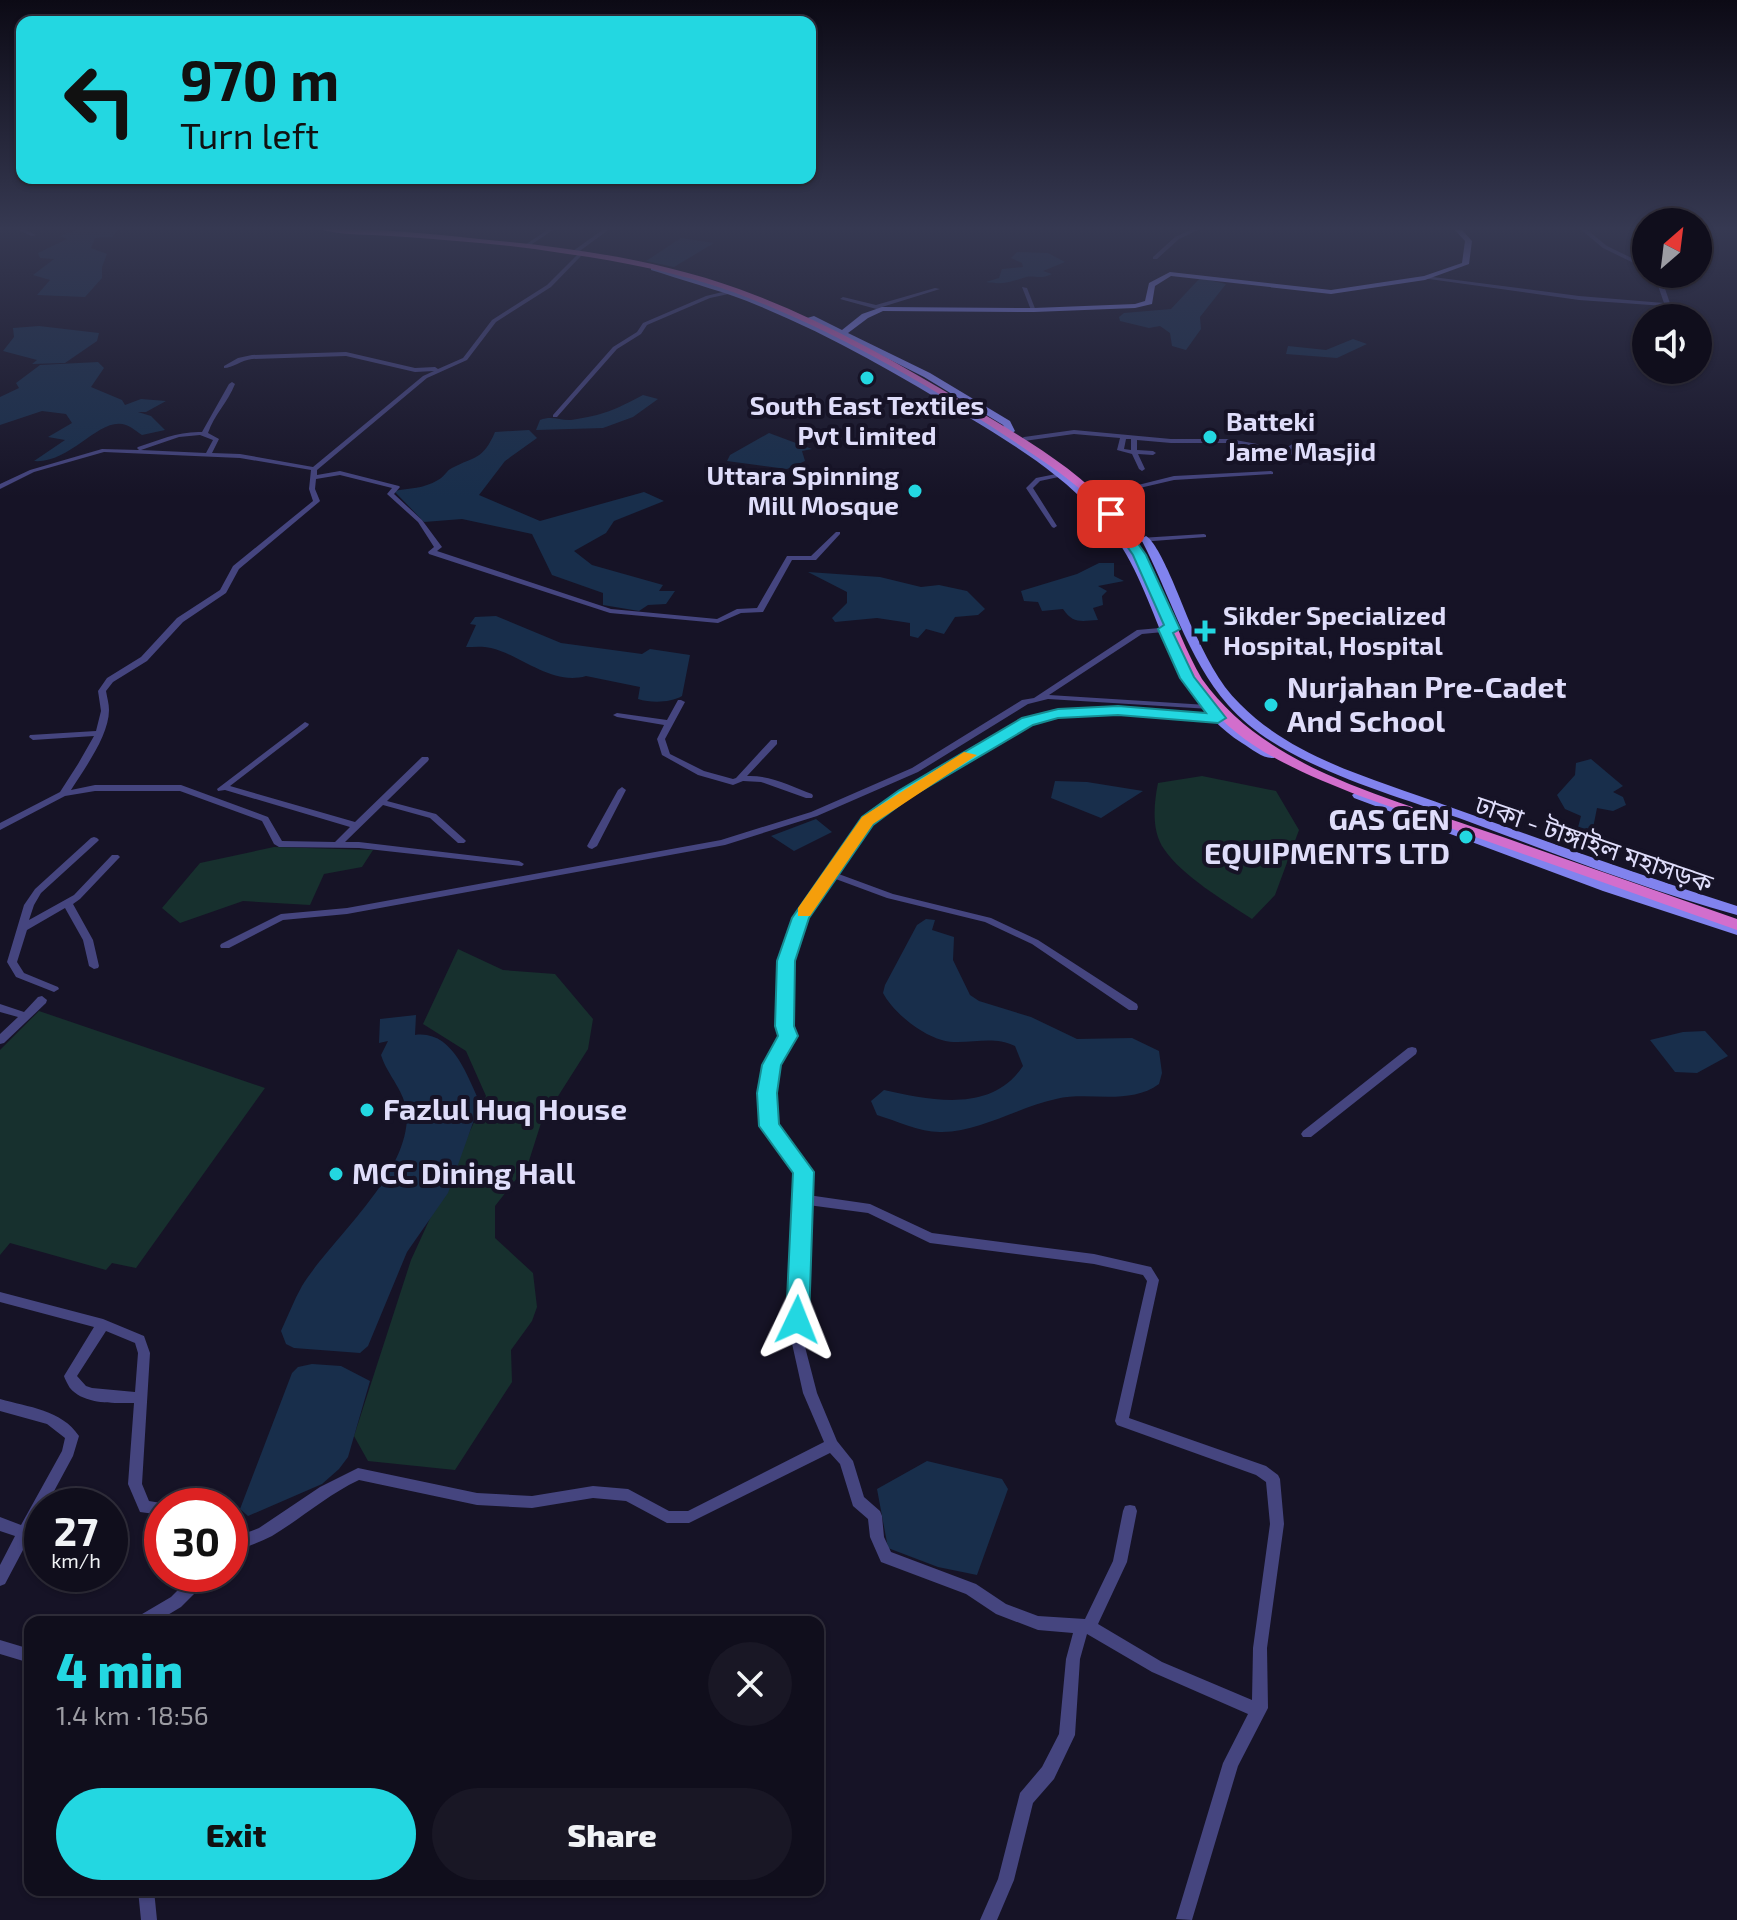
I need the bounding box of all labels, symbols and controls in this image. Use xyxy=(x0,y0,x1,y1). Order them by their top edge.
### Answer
text: 970 m xyxy=(180,45,339,112)
icon: left xyxy=(48,48,152,152)
text: Turn left xyxy=(180,113,319,156)
north arrow xyxy=(1632,208,1712,288)
map controls xyxy=(1632,208,1712,384)
button: sound xyxy=(1632,304,1712,384)
marker: South East Textiles Pvt Limited xyxy=(858,369,876,387)
place label: South East Textiles Pvt Limited xyxy=(750,389,984,450)
place label: Batteki Jame Masjid xyxy=(1226,405,1376,466)
marker: Batteki Jame Masjid xyxy=(1201,428,1219,446)
place label: Uttara Spinning Mill Mosque xyxy=(706,459,899,520)
pin xyxy=(1077,480,1145,548)
marker: Uttara Spinning Mill Mosque xyxy=(906,482,924,500)
icon: arrive xyxy=(1089,492,1133,536)
place label: Sikder Specialized Hospital, Hospital xyxy=(1223,599,1446,660)
marker: Sikder Specialized Hospital, Hospital xyxy=(1194,620,1216,642)
place label: Nurjahan Pre-Cadet And School xyxy=(1287,668,1567,738)
marker: Nurjahan Pre-Cadet And School xyxy=(1262,696,1280,714)
street label: ঢাকা - টাঙ্গাইল মহাসড়ক xyxy=(1471,787,1718,898)
place label: GAS GEN EQUIPMENTS LTD xyxy=(1204,800,1450,871)
marker: GAS GEN EQUIPMENTS LTD xyxy=(1457,828,1475,846)
place label: Fazlul Huq House xyxy=(383,1090,627,1126)
marker: Fazlul Huq House xyxy=(358,1101,376,1119)
place label: MCC Dining Hall xyxy=(352,1154,576,1190)
marker: MCC Dining Hall xyxy=(327,1165,345,1183)
position arrow xyxy=(755,1278,839,1362)
speed limit sign: 30 xyxy=(144,1488,248,1592)
text: 27 xyxy=(54,1506,98,1554)
text: km/h xyxy=(51,1548,101,1572)
text: 4 min xyxy=(56,1640,183,1698)
button: close xyxy=(708,1642,792,1726)
text: 1.4 km · 18:56 xyxy=(56,1699,209,1730)
button: Exit xyxy=(56,1788,416,1880)
button: Share xyxy=(432,1788,792,1880)

